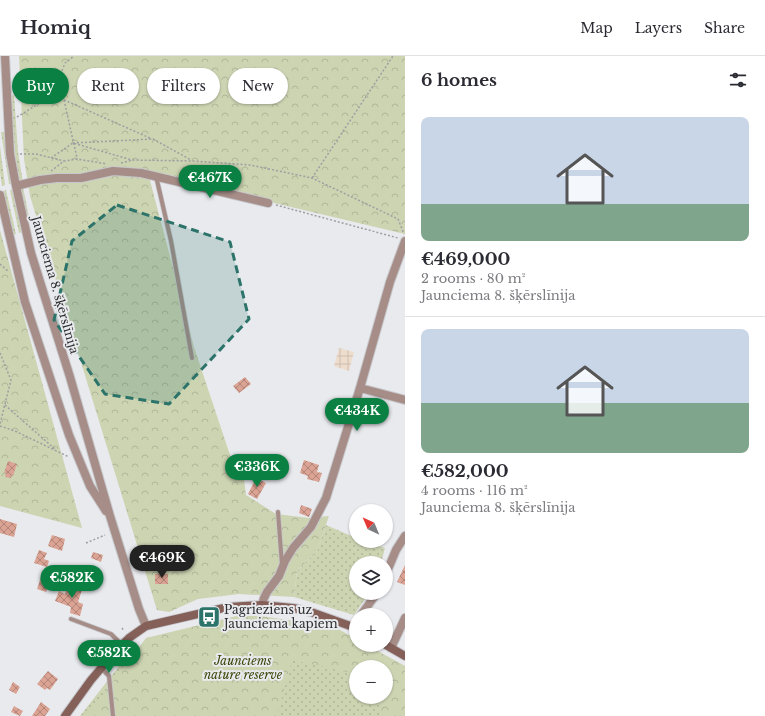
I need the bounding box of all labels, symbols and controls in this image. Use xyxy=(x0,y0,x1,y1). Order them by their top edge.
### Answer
text: Homiq xyxy=(20,16,91,39)
text: Map xyxy=(580,19,613,37)
text: Layers xyxy=(635,19,682,37)
text: Share xyxy=(704,19,745,37)
chip: Buy xyxy=(12,68,69,104)
chip: Rent xyxy=(77,68,139,104)
chip: Filters xyxy=(147,68,220,104)
chip: New xyxy=(228,68,288,104)
icon: filters xyxy=(727,69,749,91)
text: 6 homes xyxy=(421,70,497,91)
icon: home xyxy=(549,143,621,215)
pin: €467K xyxy=(182,165,238,199)
text: €467K xyxy=(188,169,232,186)
street label: Jaunciema 8. šķērslīnija xyxy=(27,212,82,356)
text: €469,000 xyxy=(421,249,510,270)
text: 2 rooms · 80 m² xyxy=(421,270,525,287)
text: Jaunciema 8. šķērslīnija xyxy=(421,287,575,304)
icon: home xyxy=(549,355,621,427)
pin: €434K xyxy=(329,398,385,432)
text: €434K xyxy=(334,402,380,419)
pin: €336K xyxy=(229,454,285,488)
text: €336K xyxy=(234,458,280,475)
text: €582,000 xyxy=(421,461,509,482)
text: 4 rooms · 116 m² xyxy=(421,482,528,499)
text: Jaunciema 8. šķērslīnija xyxy=(421,499,575,516)
north arrow xyxy=(349,504,393,548)
map controls xyxy=(349,504,393,704)
pin: €469K xyxy=(134,545,190,579)
text: €469K xyxy=(139,549,185,566)
button: layers xyxy=(349,556,393,600)
pin: €582K xyxy=(44,565,100,599)
text: €582K xyxy=(49,569,95,586)
place label: Pagrieziens uz Jaunciema kapiem xyxy=(222,602,338,631)
bus stop icon: Pagrieziens uz Jaunciema kapiem xyxy=(196,604,222,630)
button: + xyxy=(349,608,393,652)
pin: €582K xyxy=(81,640,137,674)
text: €582K xyxy=(86,644,132,661)
park label: Jaunciems nature reserve xyxy=(204,653,283,682)
button: − xyxy=(349,660,393,704)

